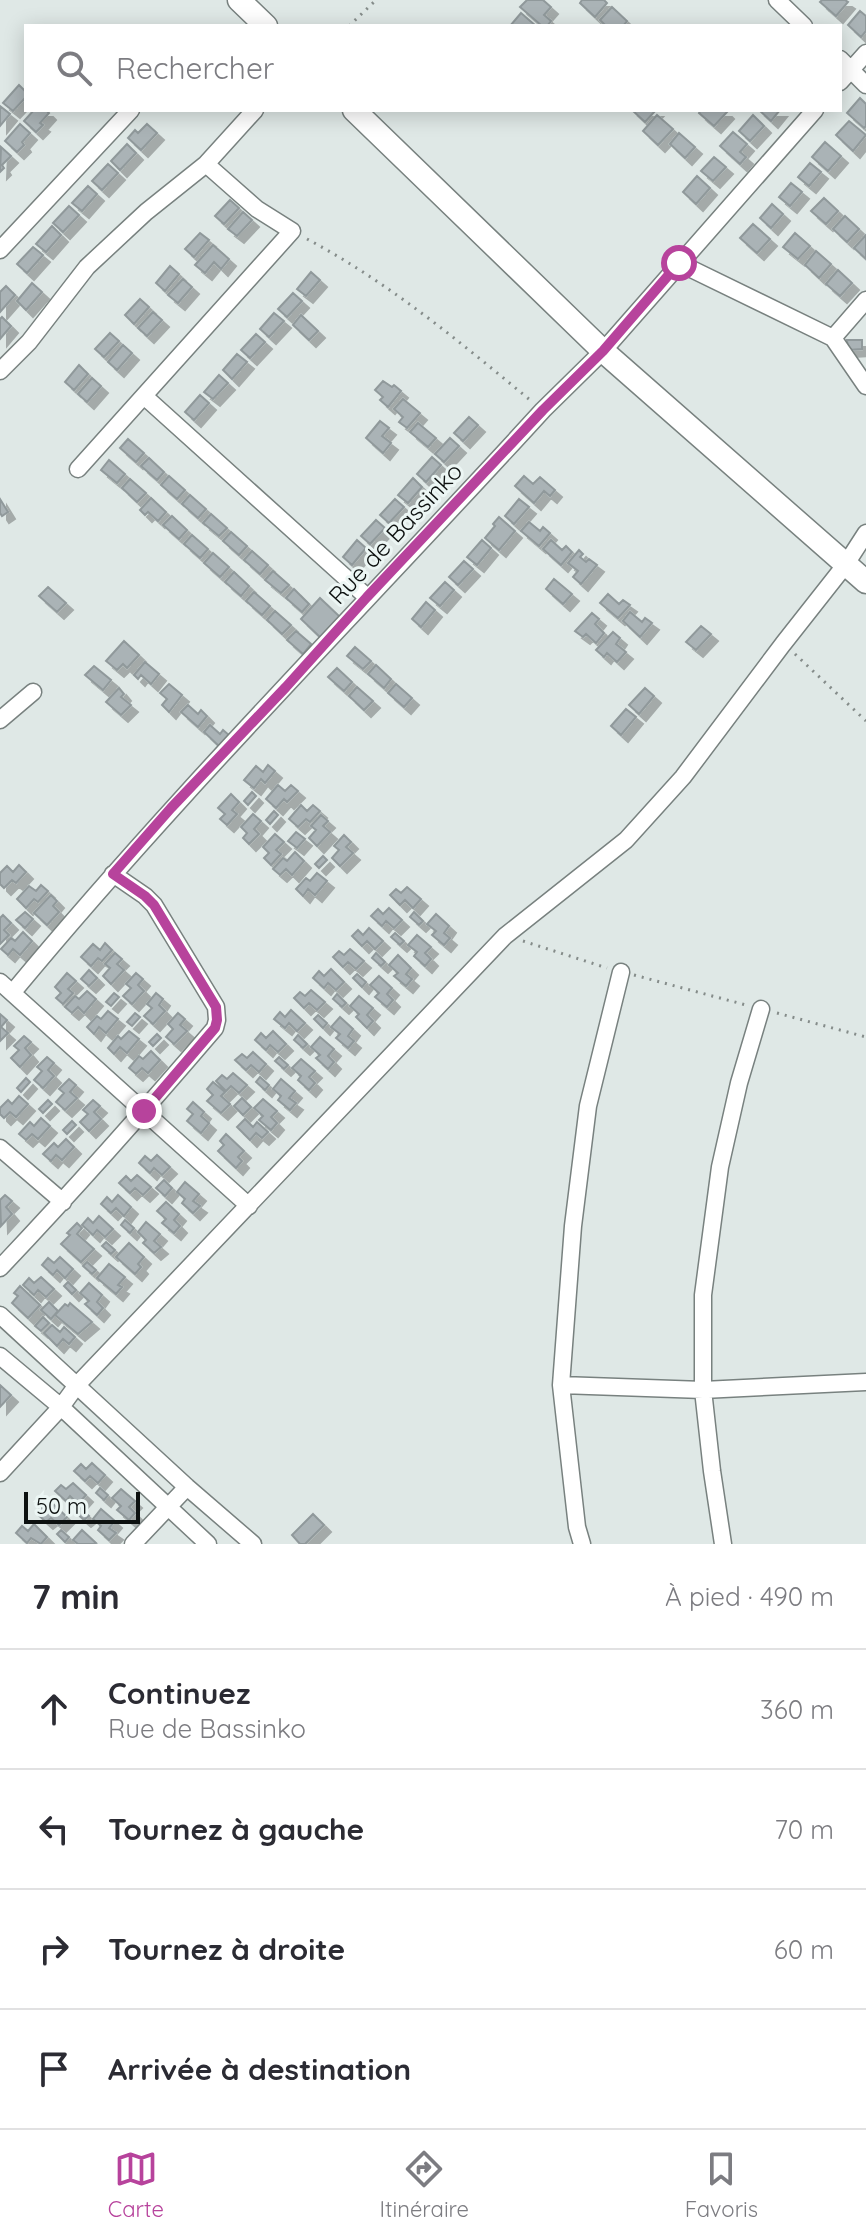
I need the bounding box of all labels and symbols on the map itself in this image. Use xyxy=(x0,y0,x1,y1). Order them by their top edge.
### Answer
route start xyxy=(661,245,697,281)
street label: Rue de Bassinko xyxy=(322,456,468,610)
route end xyxy=(126,1093,162,1129)
scale bar xyxy=(24,1488,140,1524)

